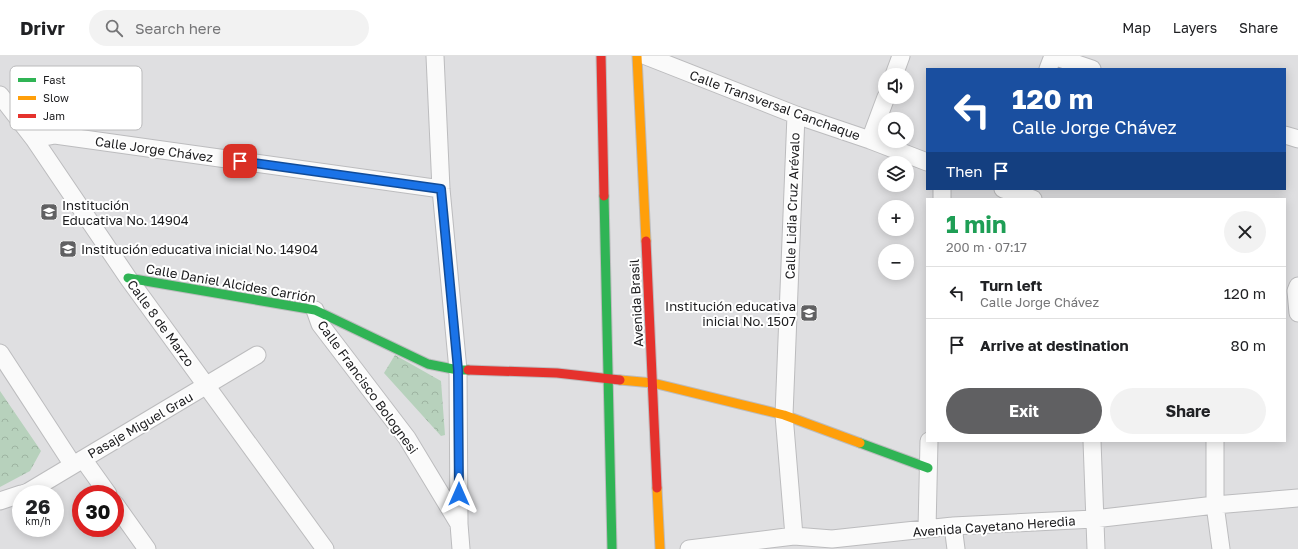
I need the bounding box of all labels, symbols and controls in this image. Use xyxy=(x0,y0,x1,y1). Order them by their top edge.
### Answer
search box xyxy=(89,10,369,46)
text: Drivr xyxy=(20,16,65,39)
icon: search xyxy=(103,17,125,39)
text: Search here xyxy=(135,19,221,37)
text: Map xyxy=(1122,19,1151,36)
text: Layers xyxy=(1173,19,1217,36)
text: Share xyxy=(1239,19,1278,36)
legend xyxy=(10,66,142,130)
street label: Calle Transversal Canchaque xyxy=(687,67,863,143)
map controls xyxy=(878,68,914,280)
button: sound xyxy=(878,68,914,104)
text: Fast xyxy=(43,73,66,86)
text: 120 m xyxy=(1012,82,1093,115)
icon: left xyxy=(946,84,998,136)
text: Slow xyxy=(43,91,69,104)
text: Jam xyxy=(43,109,65,122)
button: search xyxy=(878,112,914,148)
text: Calle Jorge Chávez xyxy=(1012,116,1177,138)
street label: Calle Lidia Cruz Arévalo xyxy=(781,132,803,280)
street label: Calle Jorge Chávez xyxy=(94,133,214,165)
pin xyxy=(223,144,257,178)
icon: arrive xyxy=(229,150,251,172)
button: layers xyxy=(878,156,914,192)
icon: arrive xyxy=(990,160,1012,182)
text: Then xyxy=(946,162,982,180)
place label: Institución Educativa No. 14904 xyxy=(62,197,189,228)
button: + xyxy=(878,200,914,236)
school or university icon: Institución Educativa No. 14904 xyxy=(39,202,59,222)
text: 1 min xyxy=(946,209,1006,238)
button: close xyxy=(1224,211,1266,253)
school or university icon: Institución educativa inicial No. 14904 xyxy=(58,239,78,259)
text: 200 m · 07:17 xyxy=(946,239,1027,255)
place label: Institución educativa inicial No. 14904 xyxy=(81,241,318,257)
button: − xyxy=(878,244,914,280)
street label: Avenida Brasil xyxy=(626,259,646,347)
street label: Calle Daniel Alcides Carrión xyxy=(145,260,317,306)
text: Turn left xyxy=(980,276,1042,294)
street label: Calle 8 de Marzo xyxy=(124,277,198,370)
icon: left xyxy=(946,282,968,304)
text: 120 m xyxy=(1224,284,1266,302)
text: Calle Jorge Chávez xyxy=(980,294,1099,310)
place label: Institución educativa inicial No. 1507 xyxy=(665,298,796,329)
school or university icon: Institución educativa inicial No. 1507 xyxy=(799,303,819,323)
street label: Calle Francisco Bolognesi xyxy=(314,317,422,457)
icon: arrive xyxy=(946,334,968,356)
text: Arrive at destination xyxy=(980,336,1129,354)
text: 80 m xyxy=(1231,336,1266,354)
street label: Pasaje Miguel Grau xyxy=(84,388,196,462)
button: Exit xyxy=(946,388,1102,434)
button: Share xyxy=(1110,388,1266,434)
position arrow xyxy=(438,473,480,515)
speed limit sign: 30 xyxy=(72,485,124,537)
text: 26 xyxy=(26,494,50,518)
street label: Avenida Cayetano Heredia xyxy=(912,512,1076,540)
text: km/h xyxy=(25,515,51,527)

